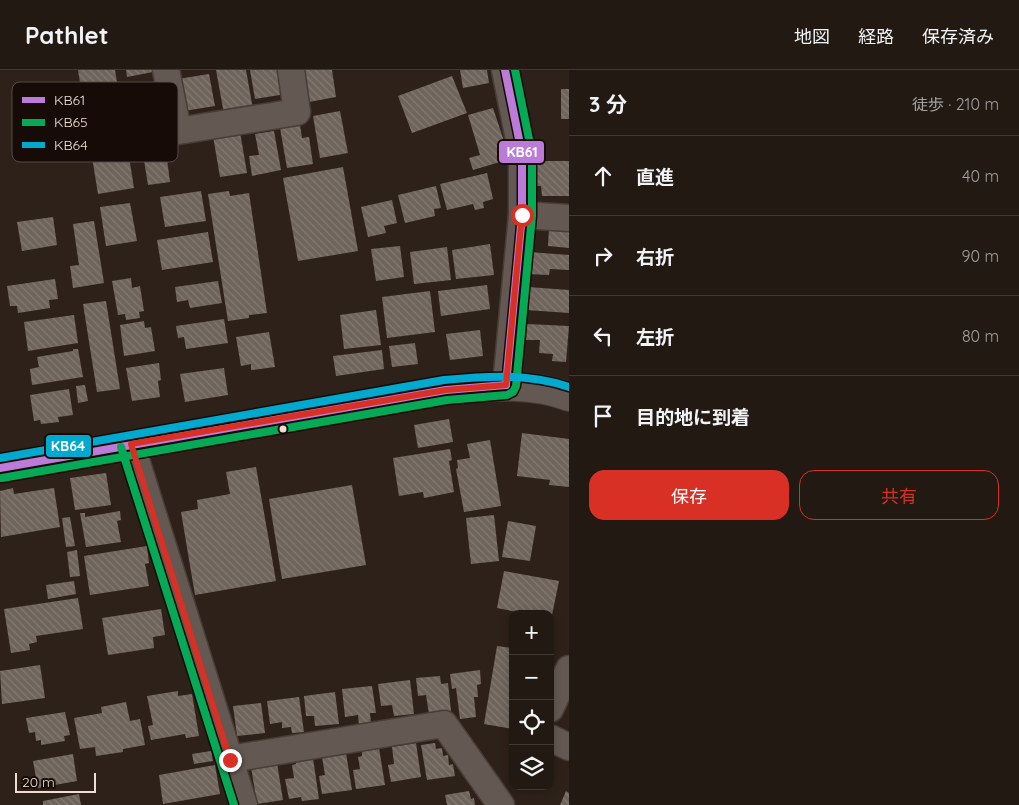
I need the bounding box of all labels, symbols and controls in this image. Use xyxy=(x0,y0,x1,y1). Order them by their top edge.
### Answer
text: Pathlet xyxy=(25,20,109,50)
text: 地図 xyxy=(794,25,830,48)
text: 経路 xyxy=(858,25,894,48)
text: 保存済み xyxy=(922,25,994,48)
legend xyxy=(12,82,178,162)
text: KB61 xyxy=(54,91,85,109)
text: 3 分 xyxy=(589,91,627,117)
text: 徒歩 · 210 m xyxy=(912,94,999,114)
text: KB65 xyxy=(54,113,88,131)
text: KB64 xyxy=(54,136,88,154)
line badge: KB61 xyxy=(498,140,545,164)
text: KB61 xyxy=(506,143,538,161)
icon: ahead xyxy=(589,162,617,190)
text: 直進 xyxy=(636,165,674,189)
text: 40 m xyxy=(962,166,999,186)
route start xyxy=(511,204,534,227)
icon: right xyxy=(589,242,617,270)
text: 右折 xyxy=(636,245,674,269)
text: 90 m xyxy=(962,246,999,266)
icon: left xyxy=(589,322,617,350)
text: 左折 xyxy=(636,325,674,349)
text: 80 m xyxy=(962,326,999,346)
icon: arrive xyxy=(589,402,617,430)
text: 目的地に到着 xyxy=(636,405,750,429)
unlabelled marker xyxy=(278,424,288,434)
line badge: KB64 xyxy=(45,434,92,458)
text: KB64 xyxy=(51,437,85,455)
button: 保存 xyxy=(589,470,789,520)
button: 共有 xyxy=(799,470,999,520)
map controls xyxy=(509,610,554,790)
button: + xyxy=(509,610,554,655)
button: − xyxy=(509,655,554,700)
button: locate xyxy=(509,700,554,745)
button: layers xyxy=(509,745,554,790)
route end xyxy=(219,749,242,772)
scale bar xyxy=(15,770,96,793)
text: 20 m xyxy=(22,773,55,791)

